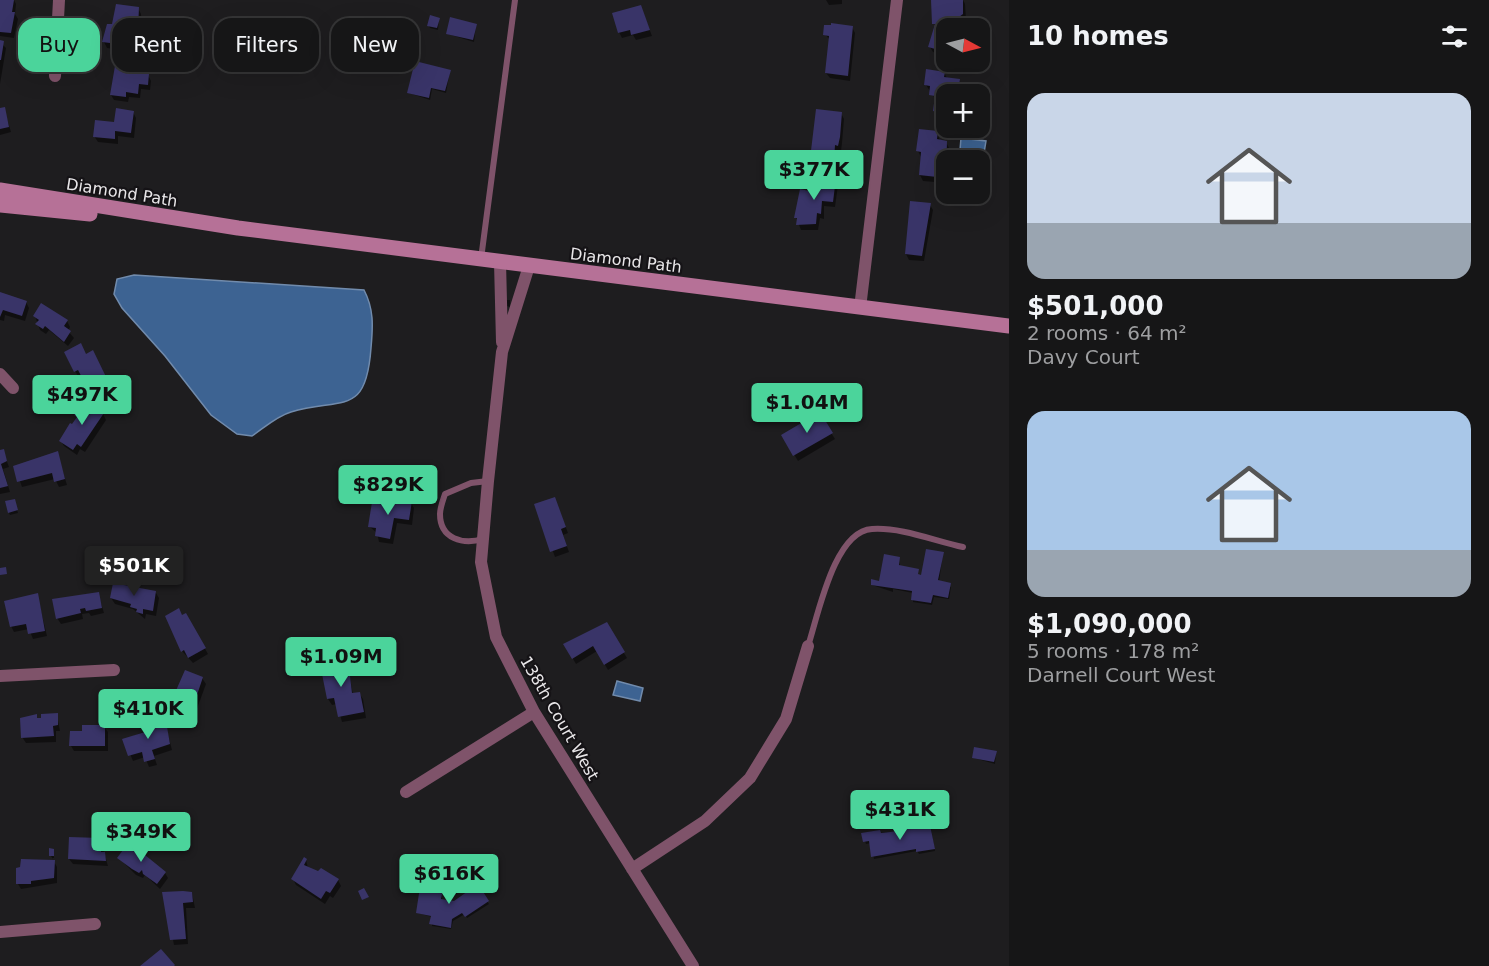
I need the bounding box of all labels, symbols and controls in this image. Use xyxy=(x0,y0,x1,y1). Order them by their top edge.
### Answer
chip: Buy xyxy=(18,18,100,72)
chip: Rent xyxy=(112,18,202,72)
chip: Filters xyxy=(214,18,319,72)
chip: New xyxy=(331,18,419,72)
north arrow xyxy=(936,18,990,72)
map controls xyxy=(936,18,990,204)
icon: filters xyxy=(1438,20,1471,53)
text: 10 homes xyxy=(1027,21,1169,51)
button: + xyxy=(936,84,990,138)
icon: home xyxy=(1195,132,1303,240)
pin: $377K xyxy=(772,150,856,201)
button: − xyxy=(936,150,990,204)
text: $377K xyxy=(778,157,850,181)
street label: Diamond Path xyxy=(65,174,179,211)
street label: Diamond Path xyxy=(569,244,683,277)
text: $501,000 xyxy=(1027,291,1164,321)
text: 2 rooms · 64 m² xyxy=(1027,321,1187,345)
text: Davy Court xyxy=(1027,345,1140,369)
pin: $497K xyxy=(40,375,124,426)
text: $497K xyxy=(46,382,118,406)
pin: $1.04M xyxy=(758,383,856,434)
text: $1.04M xyxy=(765,390,849,414)
icon: home xyxy=(1195,450,1303,558)
pin: $829K xyxy=(346,465,430,516)
text: $829K xyxy=(352,472,424,496)
pin: $501K xyxy=(92,546,176,597)
text: $501K xyxy=(98,553,170,577)
text: $1,090,000 xyxy=(1027,609,1191,639)
pin: $1.09M xyxy=(292,637,390,688)
text: 5 rooms · 178 m² xyxy=(1027,639,1199,663)
text: $1.09M xyxy=(299,644,383,668)
street label: 138th Court West xyxy=(516,653,603,784)
text: Darnell Court West xyxy=(1027,663,1215,687)
pin: $410K xyxy=(106,689,190,740)
text: $410K xyxy=(112,696,184,720)
pin: $431K xyxy=(858,790,942,841)
text: $431K xyxy=(864,797,936,821)
pin: $349K xyxy=(99,812,183,863)
text: $349K xyxy=(105,819,177,843)
pin: $616K xyxy=(407,854,491,905)
text: $616K xyxy=(413,861,485,885)

